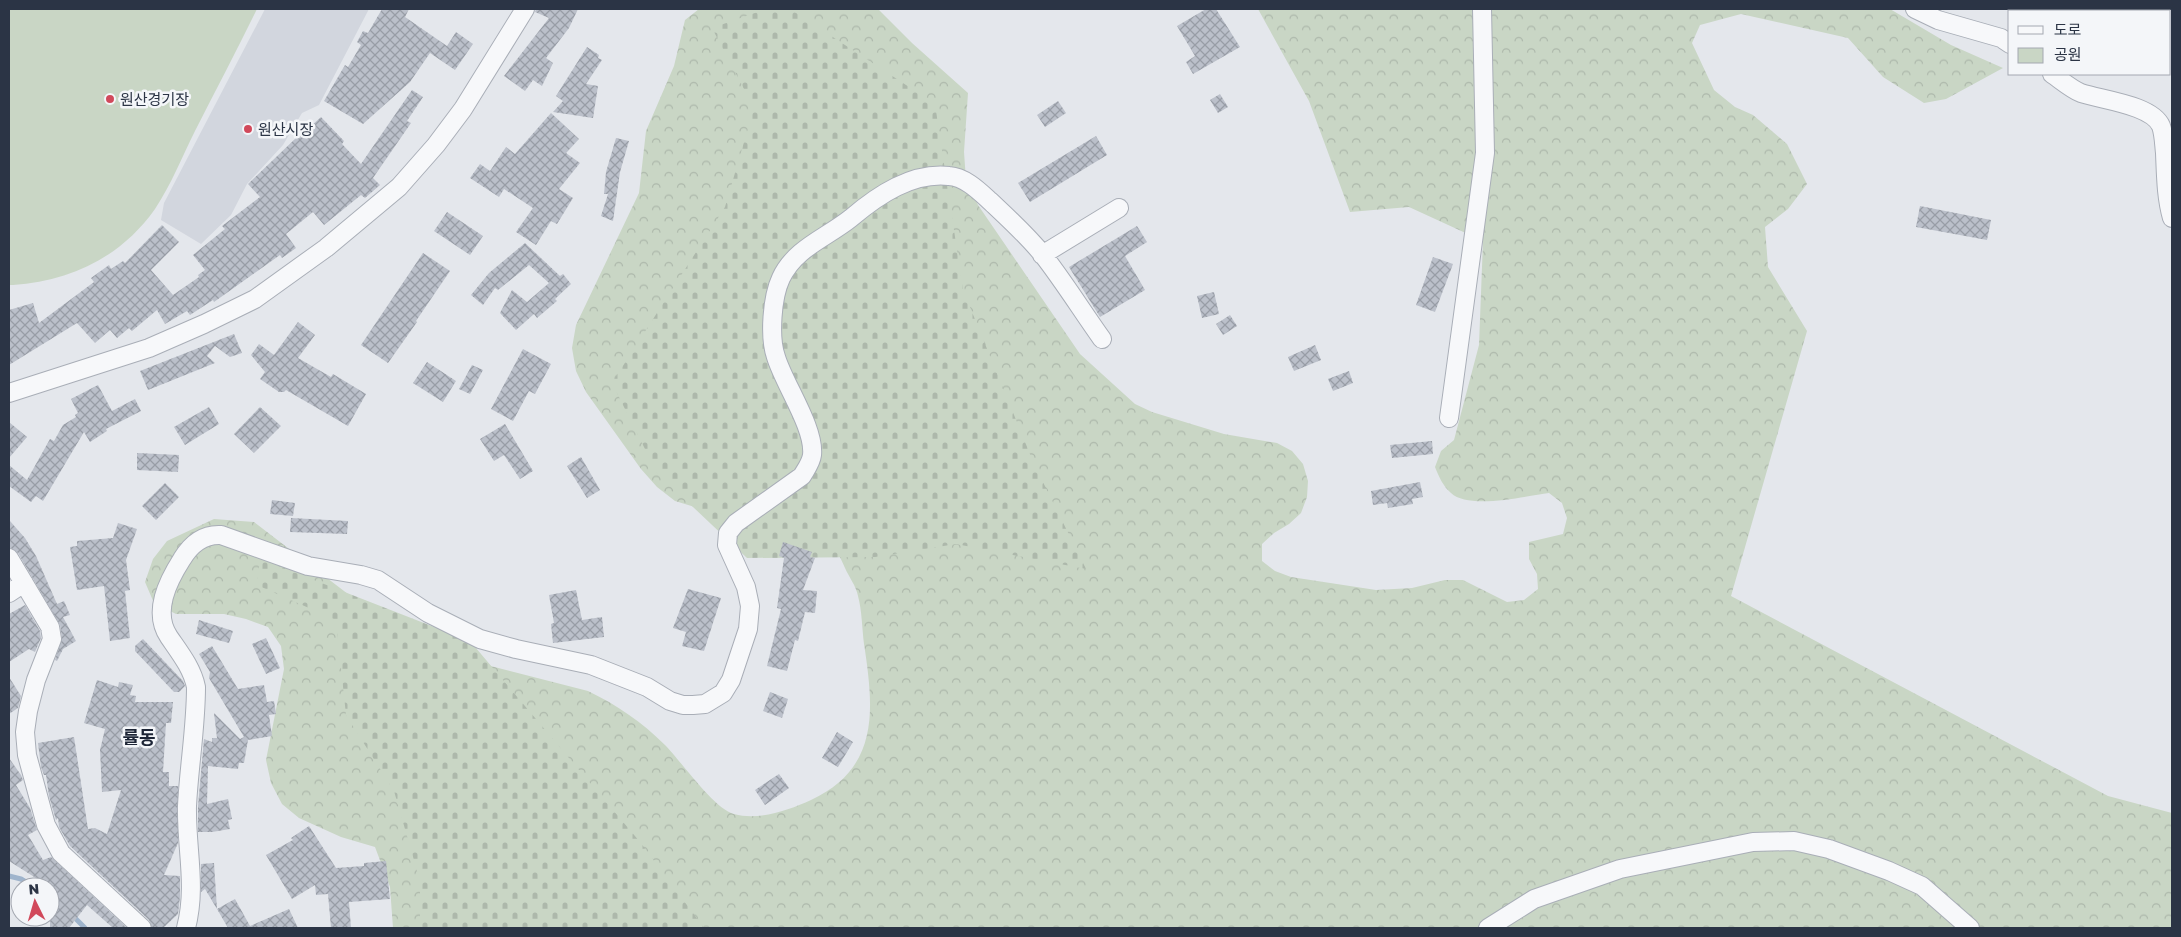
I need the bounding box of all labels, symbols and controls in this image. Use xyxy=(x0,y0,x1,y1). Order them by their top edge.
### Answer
legend xyxy=(2008,10,2171,75)
text: 도로 xyxy=(2054,20,2082,38)
text: 공원 xyxy=(2054,45,2082,63)
place label: 원산경기장 xyxy=(120,90,189,108)
marker: 원산경기장 xyxy=(104,93,116,105)
place label: 원산시장 xyxy=(258,120,313,138)
marker: 원산시장 xyxy=(242,123,254,135)
district label: 률동 xyxy=(122,726,156,748)
north arrow xyxy=(10,877,60,927)
text: N xyxy=(28,880,40,897)

